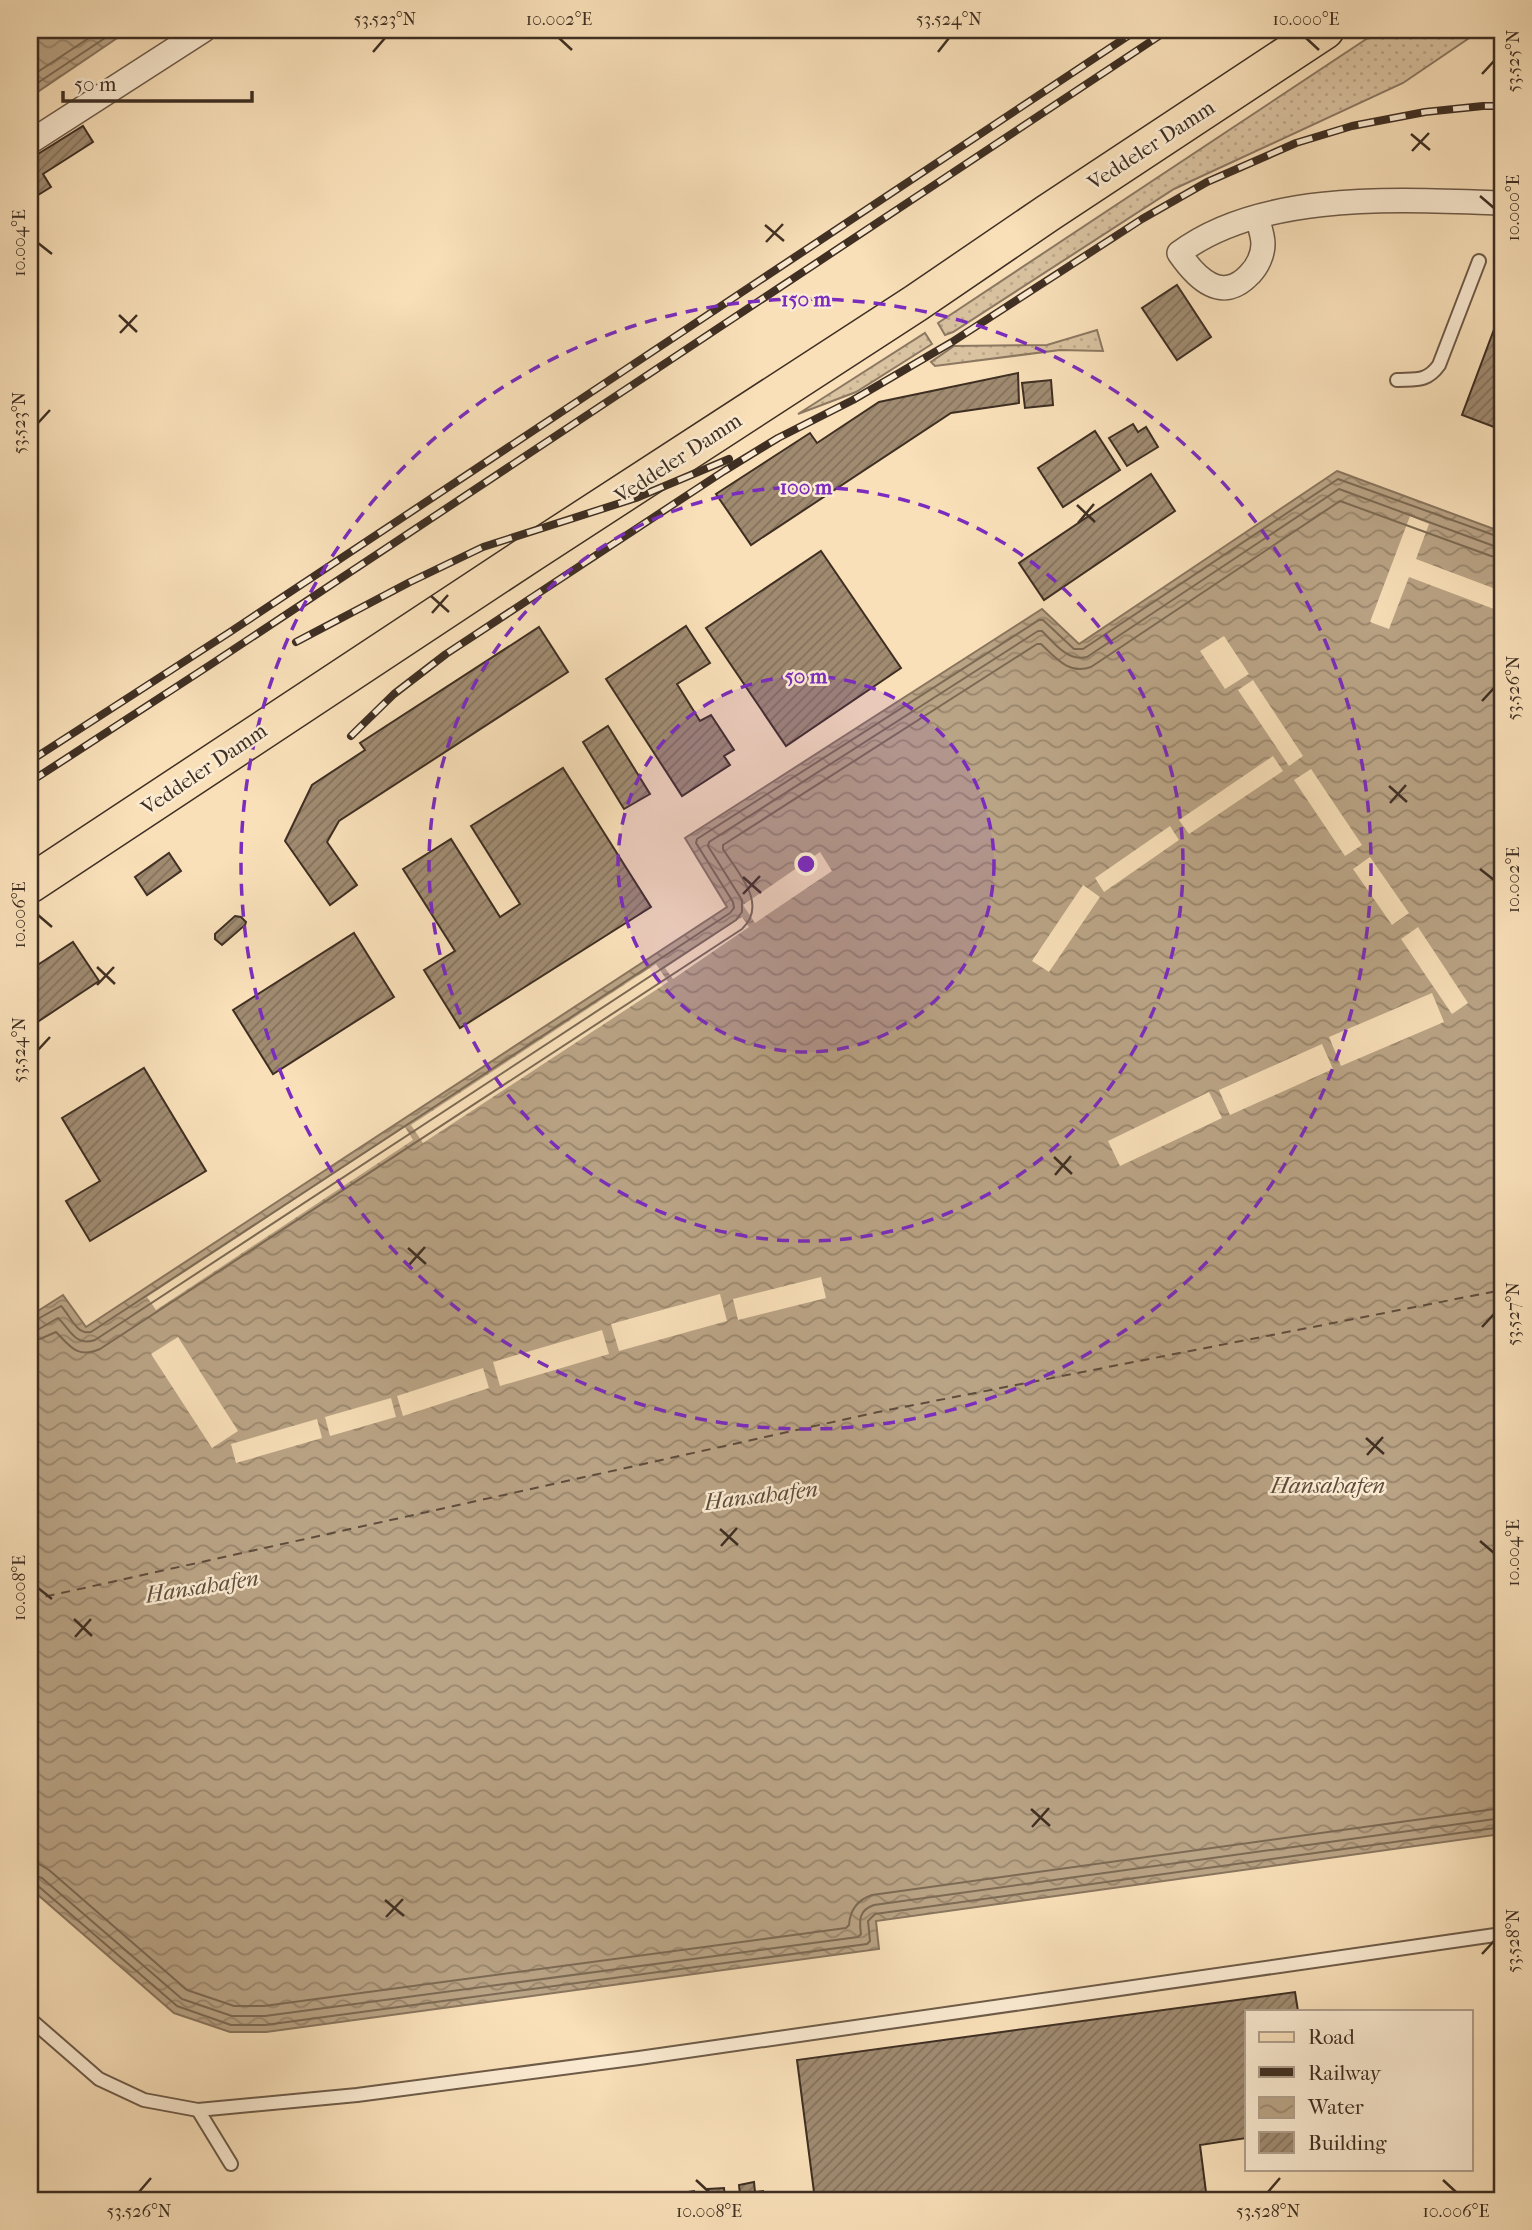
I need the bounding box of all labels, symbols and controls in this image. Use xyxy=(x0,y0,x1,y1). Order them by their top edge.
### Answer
text: 53.523°N xyxy=(354,9,417,30)
text: 10.002°E xyxy=(526,9,592,30)
text: 53.524°N xyxy=(916,9,982,30)
text: 10.000°E xyxy=(1272,9,1340,30)
text: 53.525°N xyxy=(1503,29,1524,92)
scale bar xyxy=(63,60,252,104)
text: 50 m xyxy=(74,72,117,96)
street label: Veddeler Damm xyxy=(1082,95,1219,195)
text: 10.000°E xyxy=(1503,174,1524,242)
text: 10.004°E xyxy=(9,209,30,277)
text: 150 m xyxy=(781,287,832,311)
text: 53.523°N xyxy=(9,391,30,454)
street label: Veddeler Damm xyxy=(609,408,746,508)
text: 100 m xyxy=(780,475,833,499)
text: 53.526°N xyxy=(1503,655,1524,720)
text: 50 m xyxy=(785,664,828,688)
street label: Veddeler Damm xyxy=(136,718,272,820)
text: 10.002°E xyxy=(1503,847,1524,913)
centre of rings xyxy=(794,852,818,876)
text: 10.006°E xyxy=(9,882,30,948)
text: 53.524°N xyxy=(9,1017,30,1083)
text: 53.527°N xyxy=(1503,1282,1524,1346)
water label: Hansahafen xyxy=(1270,1472,1385,1499)
water label: Hansahafen xyxy=(702,1475,820,1516)
text: 10.004°E xyxy=(1503,1519,1524,1587)
text: 10.008°E xyxy=(9,1555,30,1621)
water label: Hansahafen xyxy=(143,1564,261,1609)
text: 53.528°N xyxy=(1503,1909,1524,1973)
legend xyxy=(1245,2010,1472,2170)
text: Road xyxy=(1308,2025,1355,2049)
text: Railway xyxy=(1308,2061,1382,2085)
text: Water xyxy=(1307,2095,1364,2119)
text: Building xyxy=(1308,2131,1387,2155)
text: 53.526°N xyxy=(107,2201,172,2222)
text: 10.008°E xyxy=(676,2201,742,2222)
text: 53.528°N xyxy=(1236,2201,1300,2222)
text: 10.006°E xyxy=(1423,2201,1489,2222)

